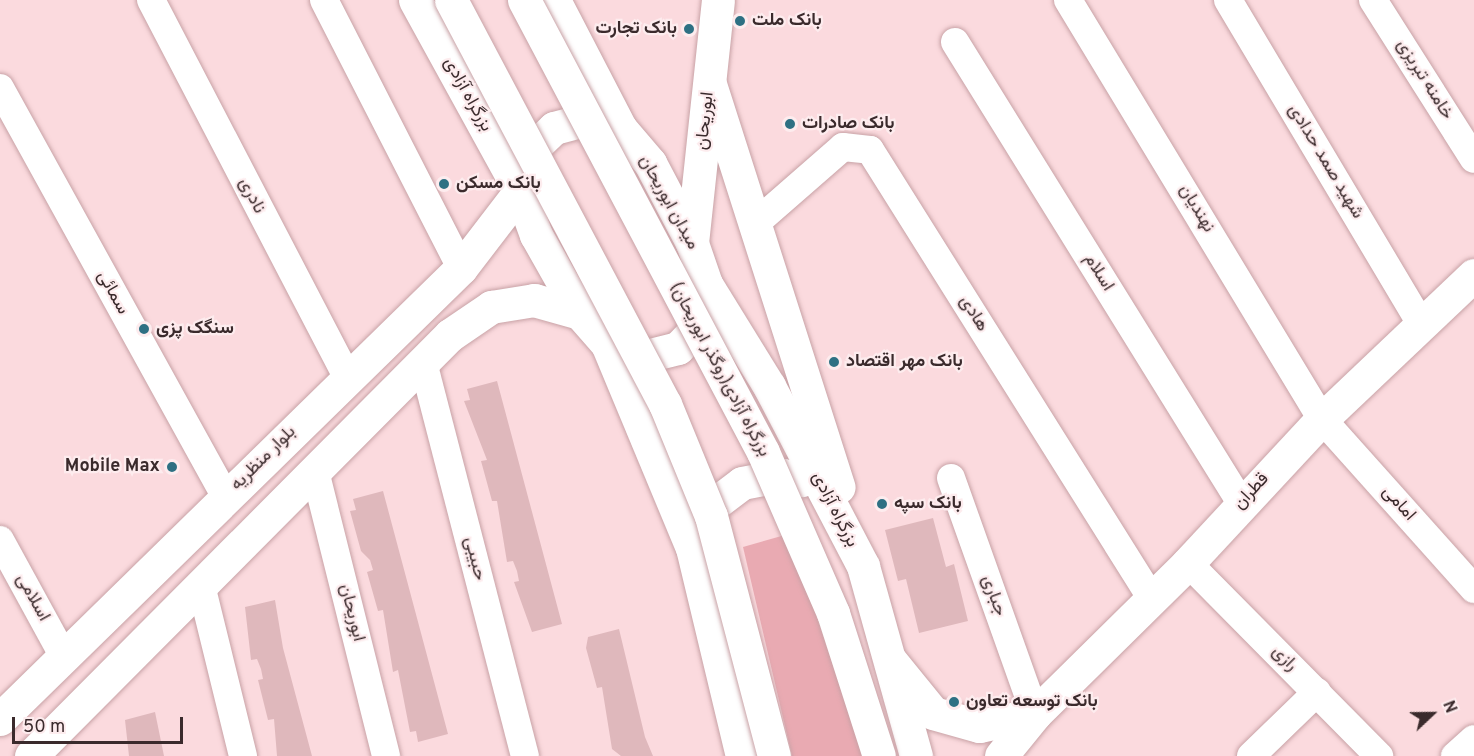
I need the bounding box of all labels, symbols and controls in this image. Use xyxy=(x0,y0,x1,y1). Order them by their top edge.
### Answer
place label: بانک ملت xyxy=(752,10,822,32)
marker: بانک ملت xyxy=(733,14,747,28)
place label: بانک تجارت xyxy=(595,18,677,40)
marker: بانک تجارت xyxy=(682,22,696,36)
street label: خامنه تبریزی xyxy=(1391,36,1457,124)
street label: بزرگراه آزادی xyxy=(438,54,496,136)
street label: ابوریحان xyxy=(692,91,720,151)
street label: شهید صمد حدادی xyxy=(1282,101,1368,223)
place label: بانک صادرات xyxy=(802,113,895,135)
marker: بانک صادرات xyxy=(783,117,797,131)
street label: میدان ابوریحان xyxy=(633,152,703,254)
place label: بانک مسکن xyxy=(456,173,541,195)
street label: نادری xyxy=(233,174,269,218)
marker: بانک مسکن xyxy=(437,177,451,191)
street label: نهندیان xyxy=(1173,181,1219,237)
street label: اسلام xyxy=(1078,250,1118,296)
street label: سمائی xyxy=(91,267,133,319)
street label: بزرگراه آزادی(روگذر ابوریحان) xyxy=(664,279,774,461)
street label: هادی xyxy=(954,292,992,336)
place label: سنگک پزی xyxy=(156,318,234,340)
marker: سنگک پزی xyxy=(137,322,151,336)
place label: بانک مهر اقتصاد xyxy=(846,351,963,373)
marker: بانک مهر اقتصاد xyxy=(827,355,841,369)
street label: بلوار منظریه xyxy=(227,422,301,496)
place label: Mobile Max xyxy=(65,456,160,478)
marker: Mobile Max xyxy=(165,460,179,474)
street label: بزرگراه آزادی xyxy=(806,469,862,551)
street label: قطران xyxy=(1230,469,1274,515)
street label: امامی xyxy=(1377,482,1419,526)
place label: بانک سپه xyxy=(894,493,962,515)
marker: بانک سپه xyxy=(875,497,889,511)
street label: حبیبی xyxy=(458,535,490,583)
street label: اسلامی xyxy=(10,571,54,625)
street label: جباری xyxy=(976,573,1010,619)
street label: ابوریحان xyxy=(333,582,369,644)
street label: رازی xyxy=(1266,641,1302,677)
north arrow xyxy=(1402,684,1462,744)
place label: بانک توسعه تعاون xyxy=(966,691,1098,713)
marker: بانک توسعه تعاون xyxy=(947,695,961,709)
text: N xyxy=(1437,698,1460,716)
scale bar xyxy=(15,705,186,743)
text: 50 m xyxy=(23,716,65,739)

